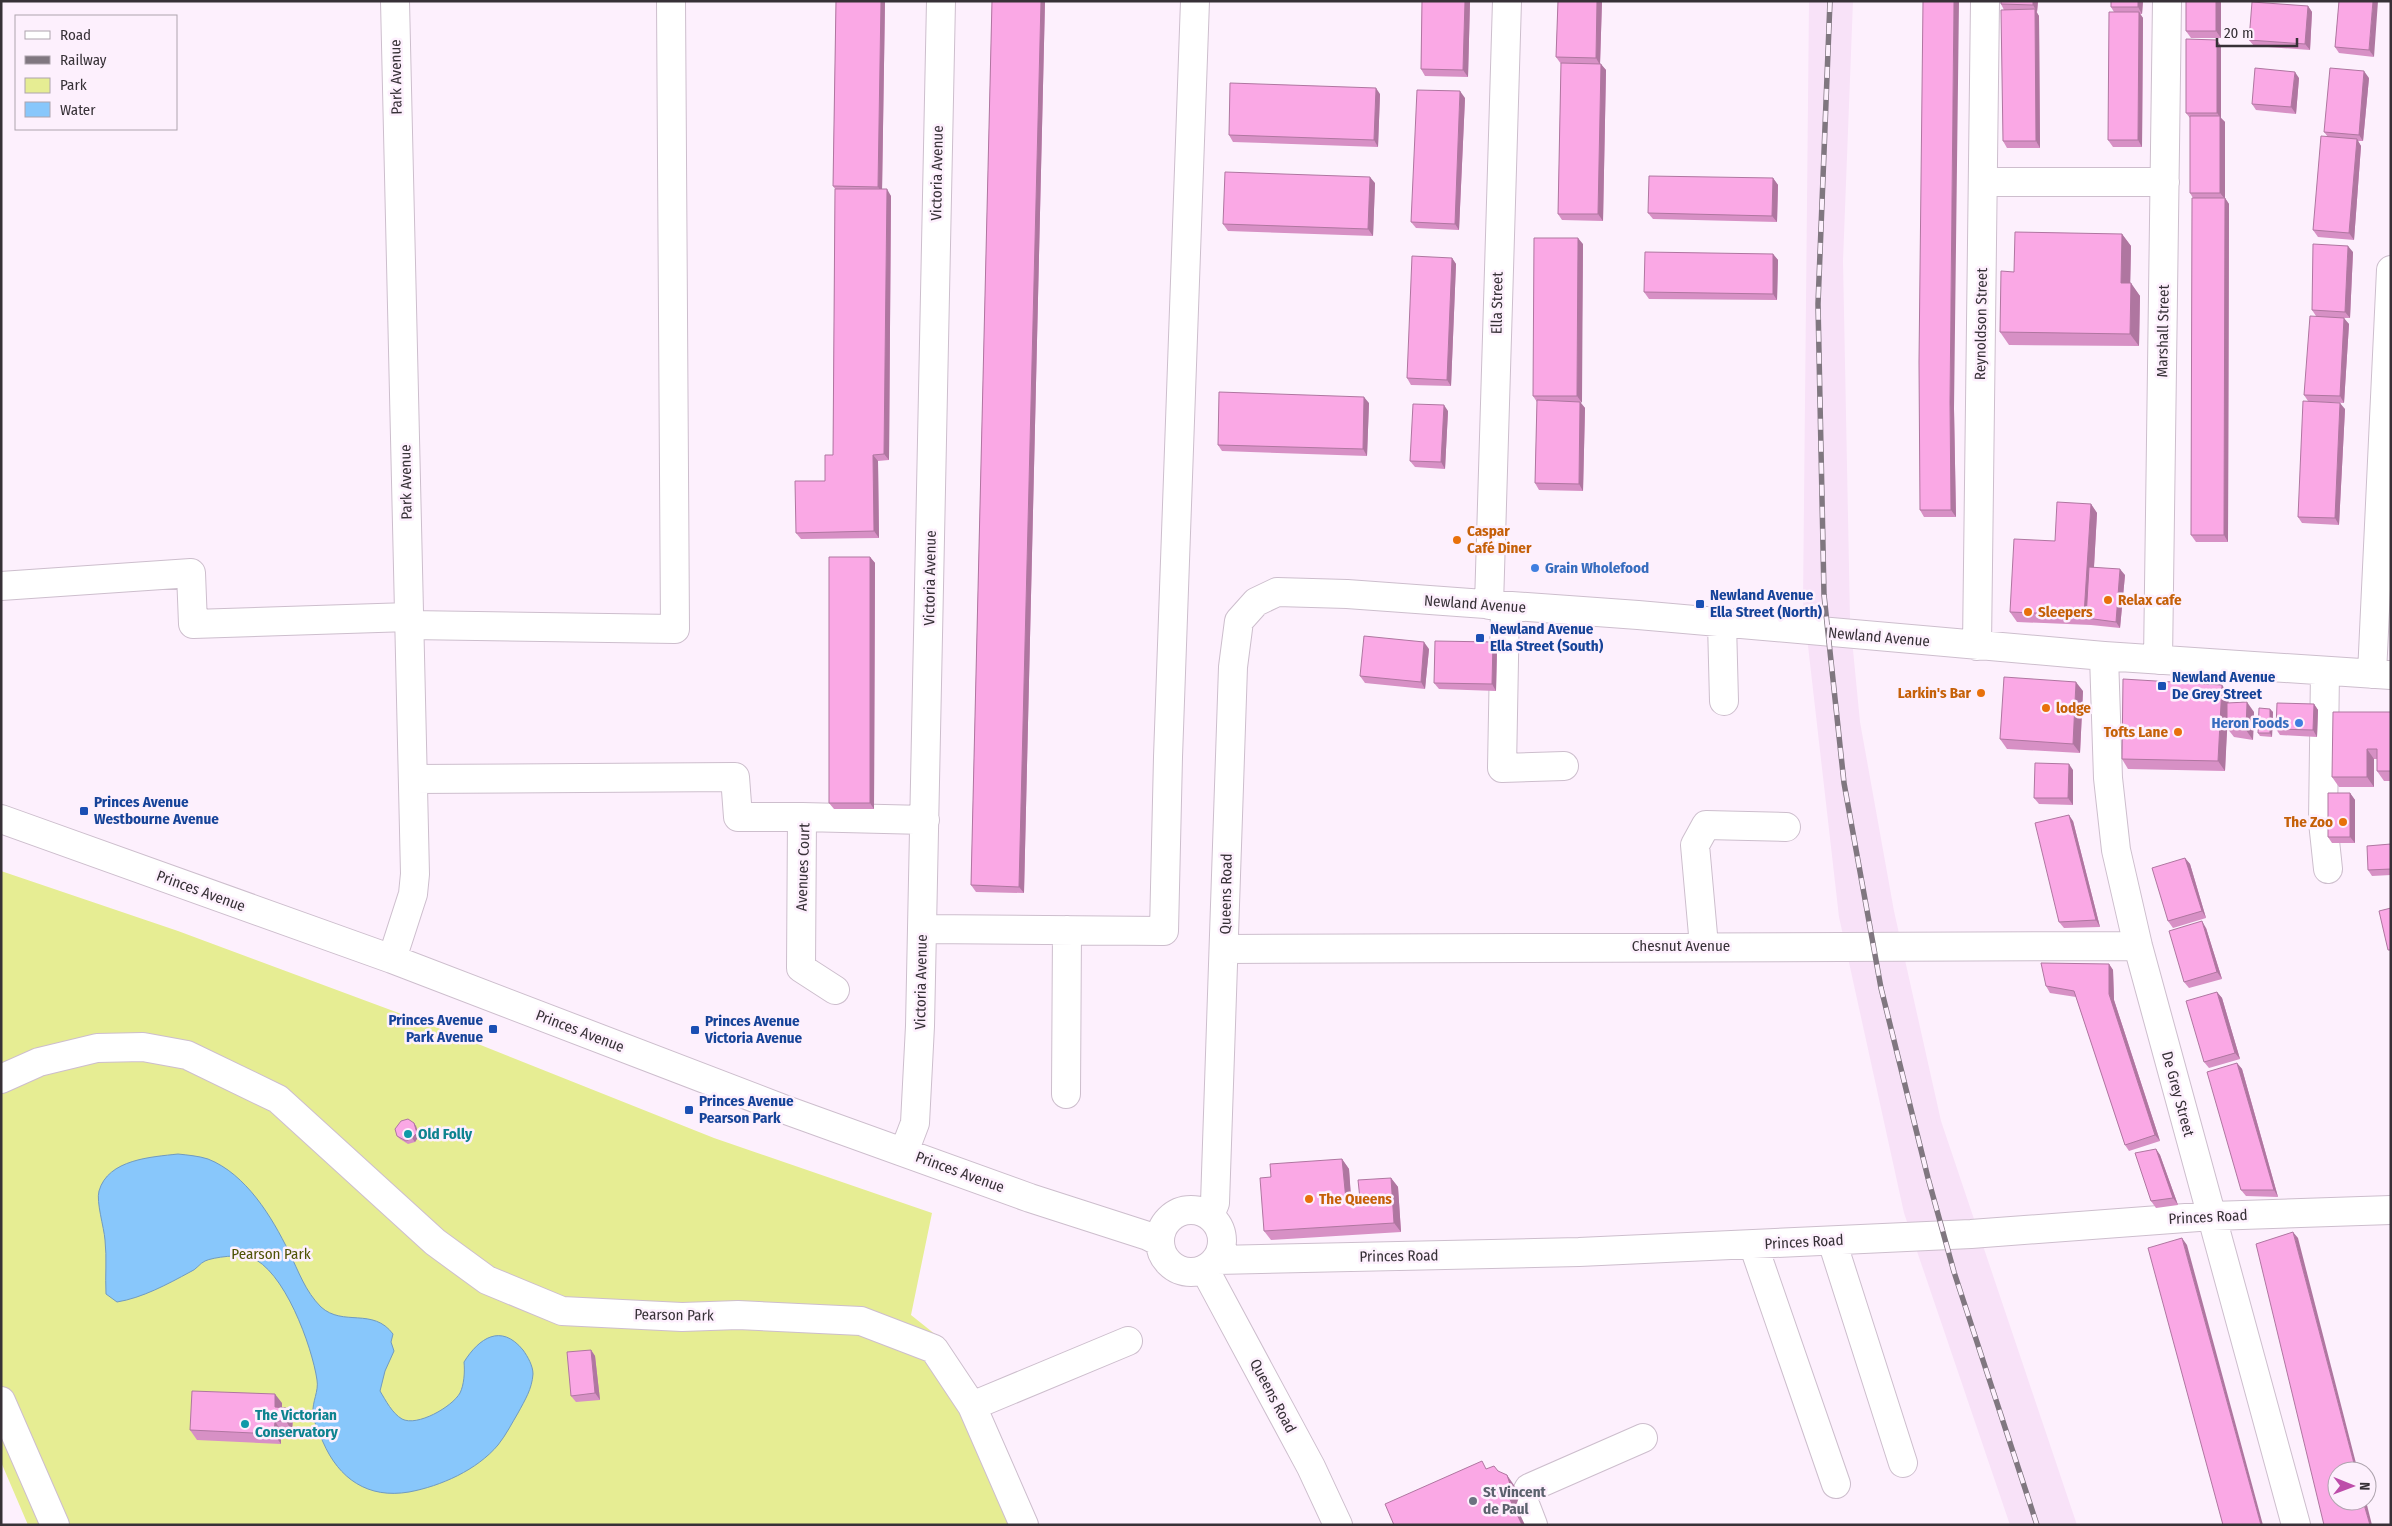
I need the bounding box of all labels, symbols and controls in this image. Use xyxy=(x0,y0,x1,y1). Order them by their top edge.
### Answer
legend xyxy=(15,15,178,130)
scale bar xyxy=(2217,15,2297,47)
text: 20 m xyxy=(2224,24,2254,42)
text: Road xyxy=(60,26,91,44)
street label: Park Avenue xyxy=(386,39,406,115)
text: Railway xyxy=(60,51,107,69)
text: Park xyxy=(60,76,87,94)
text: Water xyxy=(60,101,96,119)
street label: Victoria Avenue xyxy=(927,125,947,221)
street label: Reynoldson Street xyxy=(1971,268,1991,380)
street label: Ella Street xyxy=(1487,271,1507,334)
street label: Marshall Street xyxy=(2153,284,2173,378)
street label: Park Avenue xyxy=(396,444,416,520)
place label: Caspar Café Diner xyxy=(1467,522,1532,557)
street label: Victoria Avenue xyxy=(920,530,940,626)
marker: Caspar Café Diner xyxy=(1451,534,1463,546)
place label: Grain Wholefood xyxy=(1545,559,1649,577)
marker: Grain Wholefood xyxy=(1529,562,1541,574)
place label: Newland Avenue Ella Street (North) xyxy=(1710,586,1823,621)
street label: Newland Avenue xyxy=(1423,591,1527,617)
place label: Relax cafe xyxy=(2118,591,2182,609)
marker: Relax cafe xyxy=(2102,594,2114,606)
marker: Newland Avenue Ella Street (North) xyxy=(1694,598,1706,610)
place label: Sleepers xyxy=(2038,603,2093,621)
marker: Sleepers xyxy=(2022,606,2034,618)
place label: Newland Avenue Ella Street (South) xyxy=(1490,620,1604,655)
street label: Newland Avenue xyxy=(1827,624,1931,650)
marker: Newland Avenue Ella Street (South) xyxy=(1474,632,1486,644)
place label: Newland Avenue De Grey Street xyxy=(2172,668,2276,703)
marker: Newland Avenue De Grey Street xyxy=(2156,680,2168,692)
place label: Larkin's Bar xyxy=(1898,684,1972,702)
marker: Larkin's Bar xyxy=(1975,687,1987,699)
place label: lodge xyxy=(2056,699,2091,717)
marker: lodge xyxy=(2040,702,2052,714)
place label: Heron Foods xyxy=(2211,714,2289,732)
marker: Heron Foods xyxy=(2293,717,2305,729)
place label: Tofts Lane xyxy=(2104,723,2168,741)
marker: Tofts Lane xyxy=(2172,726,2184,738)
place label: Princes Avenue Westbourne Avenue xyxy=(94,793,219,828)
marker: Princes Avenue Westbourne Avenue xyxy=(78,805,90,817)
place label: The Zoo xyxy=(2284,813,2333,831)
marker: The Zoo xyxy=(2337,816,2349,828)
street label: Avenues Court xyxy=(792,823,814,911)
street label: Queens Road xyxy=(1216,853,1236,935)
street label: Princes Avenue xyxy=(154,867,248,915)
street label: Victoria Avenue xyxy=(911,934,931,1030)
street label: Chesnut Avenue xyxy=(1632,937,1730,955)
street label: Princes Avenue xyxy=(533,1006,627,1056)
place label: Princes Avenue Park Avenue xyxy=(388,1011,483,1046)
place label: Princes Avenue Victoria Avenue xyxy=(704,1012,803,1047)
marker: Princes Avenue Park Avenue xyxy=(487,1023,499,1035)
marker: Princes Avenue Victoria Avenue xyxy=(689,1024,701,1036)
street label: De Grey Street xyxy=(2158,1049,2198,1139)
place label: Princes Avenue Pearson Park xyxy=(699,1092,794,1127)
marker: Princes Avenue Pearson Park xyxy=(683,1104,695,1116)
place label: Old Folly xyxy=(418,1125,473,1143)
marker: Old Folly xyxy=(402,1128,414,1140)
street label: Princes Avenue xyxy=(913,1148,1007,1196)
place label: The Queens xyxy=(1319,1190,1392,1208)
marker: The Queens xyxy=(1303,1193,1315,1205)
street label: Princes Road xyxy=(2168,1206,2248,1228)
street label: Princes Road xyxy=(1764,1231,1844,1253)
park label: Pearson Park xyxy=(231,1245,311,1263)
street label: Princes Road xyxy=(1359,1246,1439,1266)
street label: Pearson Park xyxy=(634,1305,714,1325)
street label: Queens Road xyxy=(1246,1356,1300,1436)
place label: The Victorian Conservatory xyxy=(255,1406,339,1441)
marker: The Victorian Conservatory xyxy=(239,1418,251,1430)
north arrow xyxy=(2327,1461,2377,1511)
text: N xyxy=(2356,1482,2373,1491)
place label: St Vincent de Paul xyxy=(1483,1483,1547,1518)
marker: St Vincent de Paul xyxy=(1467,1495,1479,1507)

